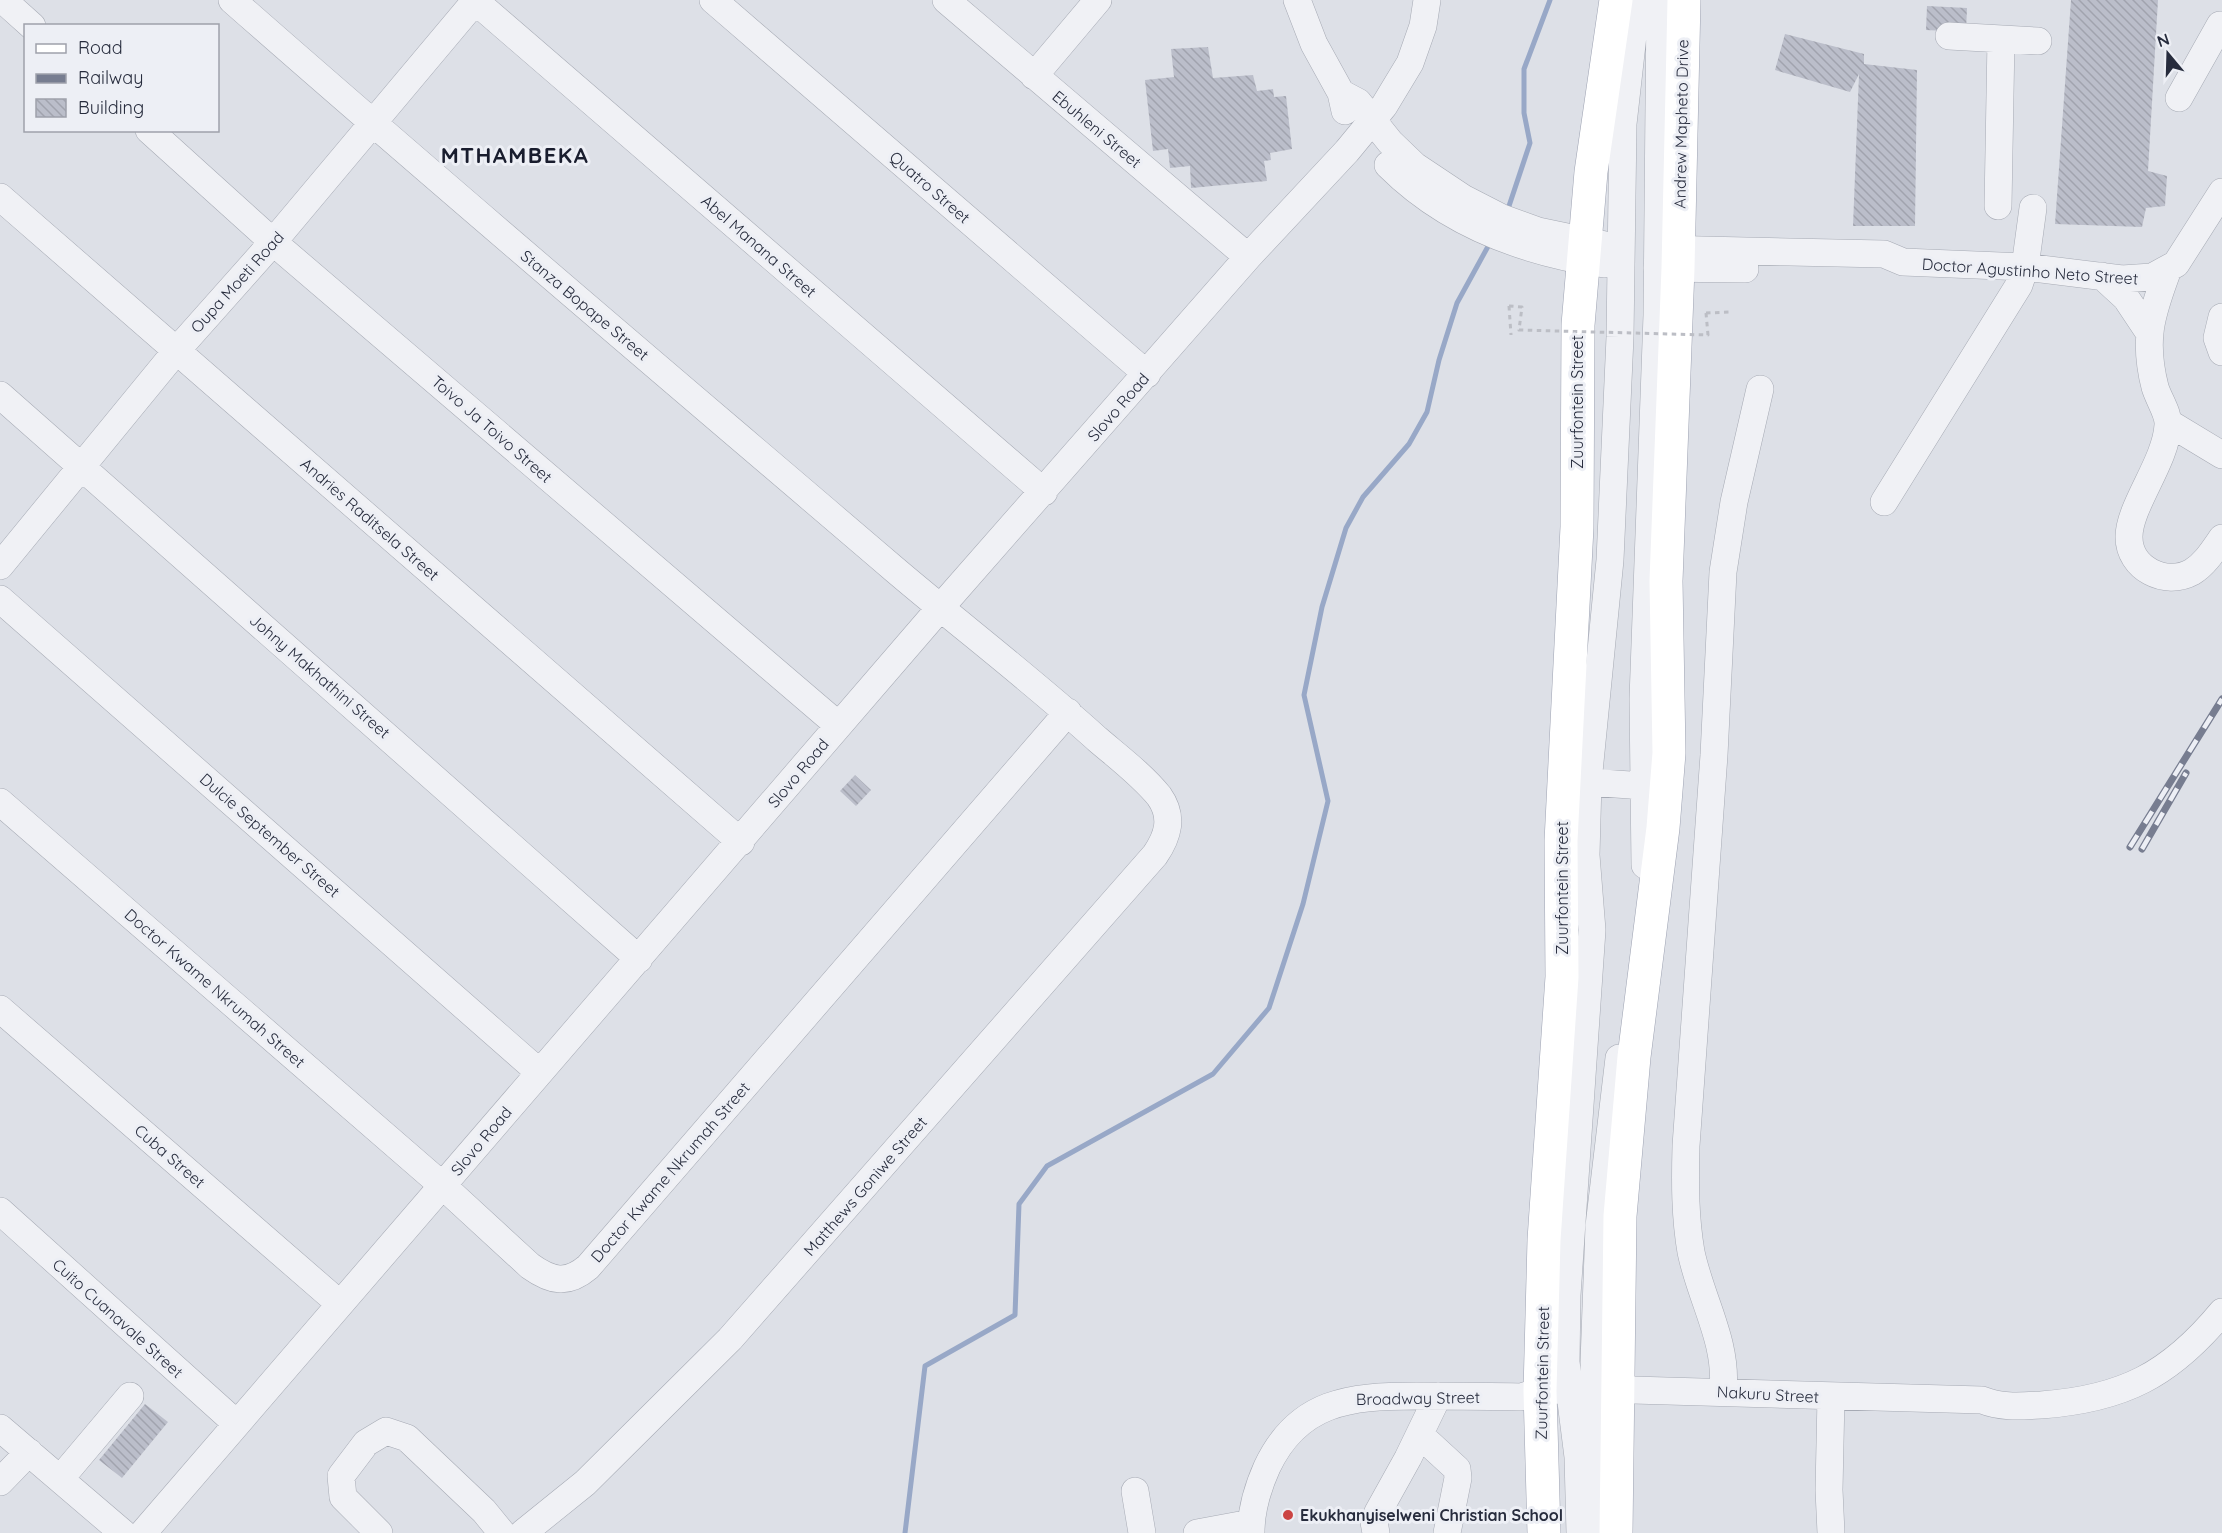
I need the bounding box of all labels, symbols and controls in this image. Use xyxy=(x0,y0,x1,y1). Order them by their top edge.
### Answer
legend xyxy=(24,24,219,132)
north arrow xyxy=(2138,24,2198,84)
text: N xyxy=(2154,28,2172,51)
text: Road xyxy=(78,36,123,59)
street label: Andrew Mapheto Drive xyxy=(1670,39,1692,209)
text: Railway xyxy=(78,66,144,89)
street label: Ebuhleni Street xyxy=(1048,86,1146,172)
text: Building xyxy=(78,96,144,119)
district label: MTHAMBEKA xyxy=(441,141,589,169)
street label: Quatro Street xyxy=(886,147,974,227)
street label: Abel Manana Street xyxy=(697,191,821,301)
street label: Oupa Moeti Road xyxy=(186,227,288,337)
street label: Stanza Bopape Street xyxy=(517,245,653,365)
street label: Doctor Agustinho Neto Street xyxy=(1921,253,2139,289)
street label: Zuurfontein Street xyxy=(1567,335,1587,469)
street label: Slovo Road xyxy=(1083,369,1153,445)
street label: Toivo Ja Toivo Street xyxy=(428,371,556,487)
street label: Andries Raditsela Street xyxy=(297,453,443,585)
street label: Johny Makhathini Street xyxy=(246,610,394,742)
street label: Slovo Road xyxy=(763,734,833,812)
street label: Dulcie September Street xyxy=(196,769,344,901)
street label: Zuurfontein Street xyxy=(1552,821,1572,955)
street label: Doctor Kwame Nkrumah Street xyxy=(121,904,309,1072)
street label: Doctor Kwame Nkrumah Street xyxy=(586,1078,754,1266)
street label: Slovo Road xyxy=(446,1102,516,1180)
street label: Matthews Goniwe Street xyxy=(799,1112,931,1260)
street label: Cuba Street xyxy=(131,1120,209,1192)
street label: Cuito Cuanavale Street xyxy=(48,1254,188,1382)
street label: Zuurfontein Street xyxy=(1531,1306,1553,1440)
street label: Nakuru Street xyxy=(1716,1381,1820,1407)
street label: Broadway Street xyxy=(1356,1387,1480,1409)
place label: Ekukhanyiselweni Christian School xyxy=(1300,1505,1563,1525)
marker: Ekukhanyiselweni Christian School xyxy=(1281,1508,1295,1522)

